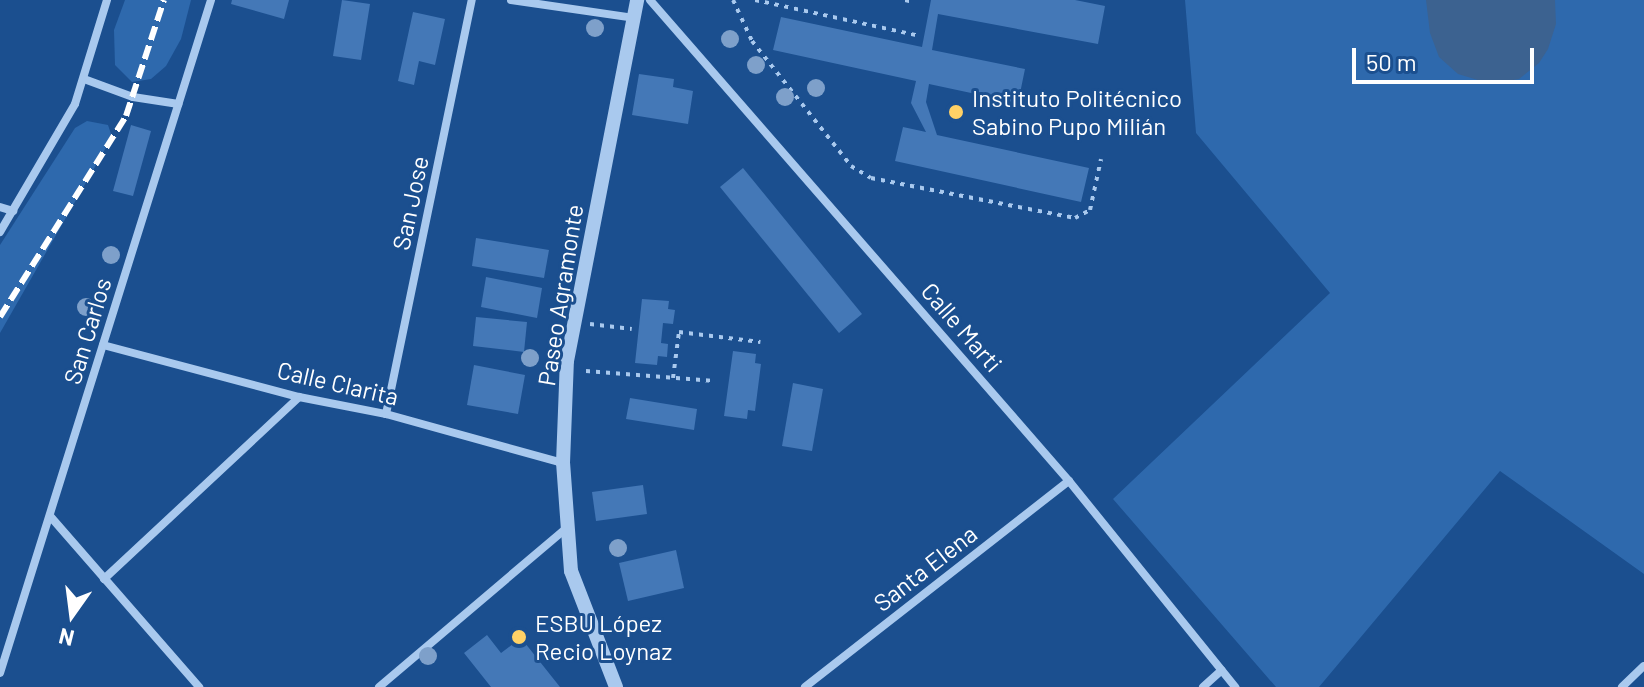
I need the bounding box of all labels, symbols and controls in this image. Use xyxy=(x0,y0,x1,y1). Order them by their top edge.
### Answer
scale bar xyxy=(1356,32,1538,82)
text: 50 m xyxy=(1366,47,1417,76)
place label: Instituto Politécnico Sabino Pupo Milián xyxy=(972,84,1182,140)
marker: Instituto Politécnico Sabino Pupo Milián xyxy=(947,103,965,121)
street label: San Jose xyxy=(386,153,434,253)
street label: Paseo Agramonte xyxy=(531,202,589,388)
street label: San Carlos xyxy=(57,274,117,388)
street label: Calle Marti xyxy=(915,277,1009,377)
street label: Calle Clarita xyxy=(275,355,401,411)
street label: Santa Elena xyxy=(868,519,982,617)
north arrow xyxy=(32,575,112,655)
place label: ESBU López Recio Loynaz xyxy=(535,609,672,665)
text: N xyxy=(56,624,76,653)
marker: ESBU López Recio Loynaz xyxy=(510,628,528,646)

